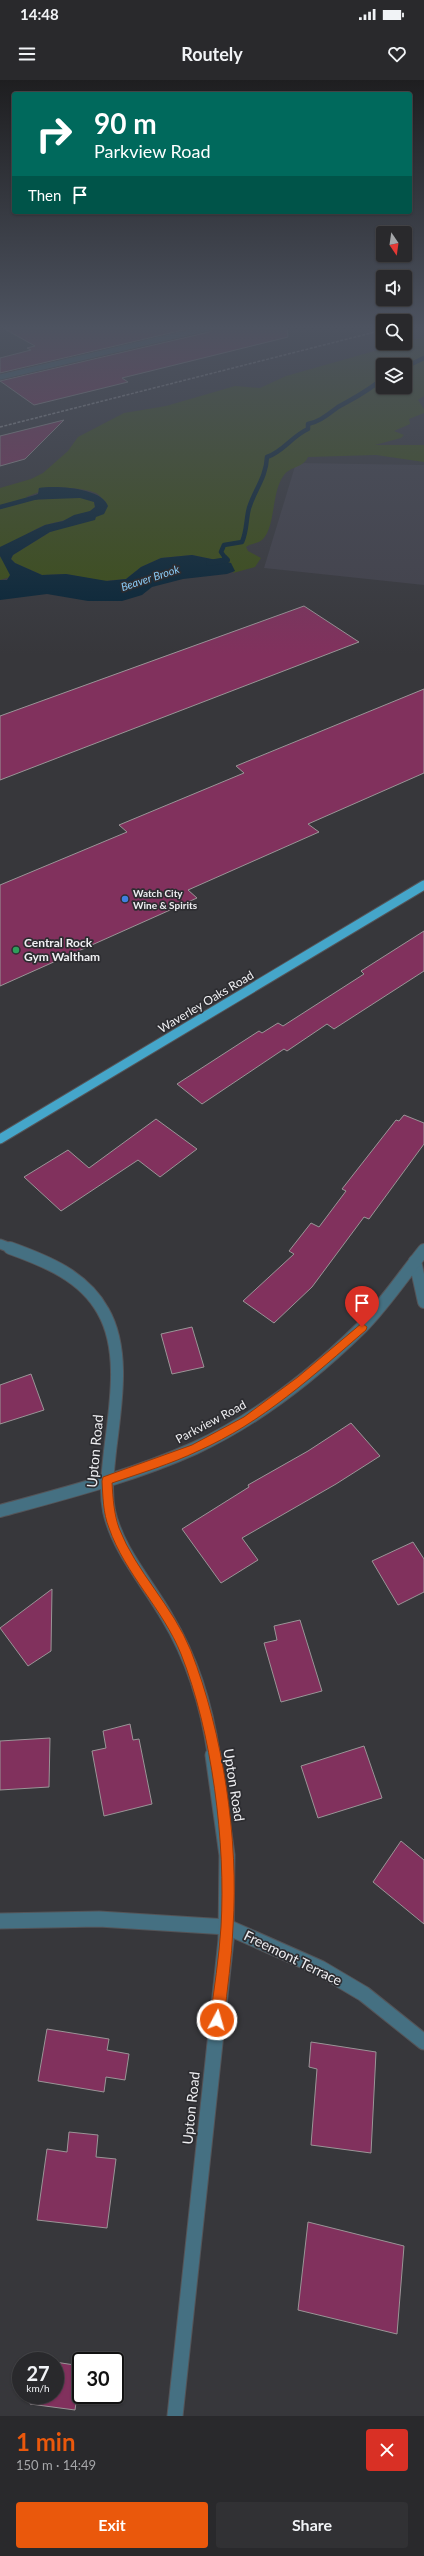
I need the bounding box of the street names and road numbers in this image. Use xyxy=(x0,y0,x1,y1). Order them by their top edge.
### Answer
street label: Waverley Oaks Road xyxy=(155,967,256,1036)
street label: Parkview Road xyxy=(173,1397,249,1446)
street label: Upton Road xyxy=(83,1414,106,1488)
street label: Upton Road xyxy=(220,1747,249,1822)
street label: Freemont Terrace xyxy=(241,1926,345,1989)
street label: Upton Road xyxy=(178,2071,203,2145)

